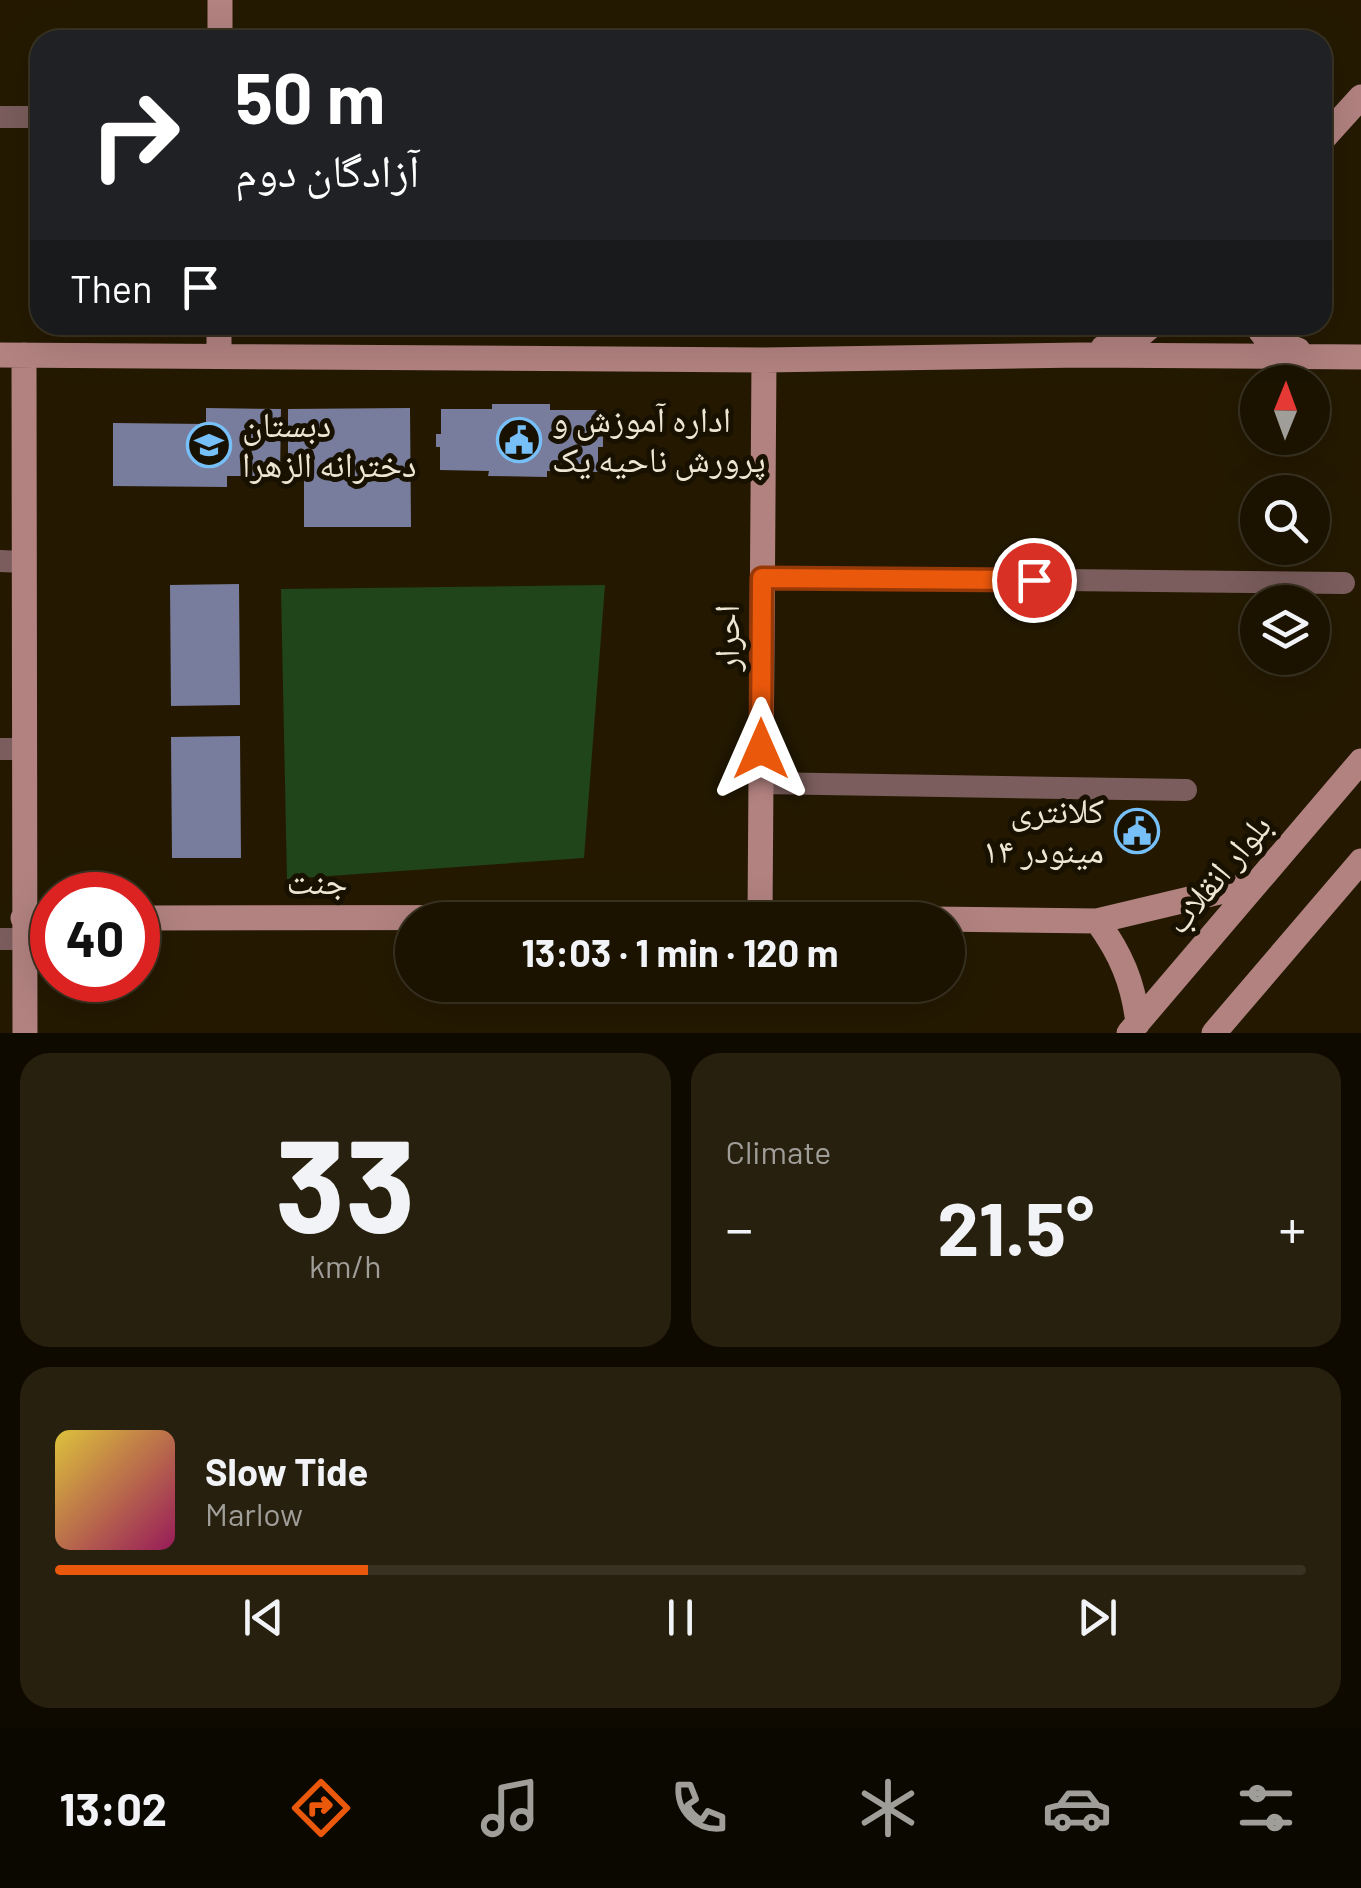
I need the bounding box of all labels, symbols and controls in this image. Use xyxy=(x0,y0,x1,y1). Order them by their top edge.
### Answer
text: 50 m xyxy=(235,54,385,138)
icon: right xyxy=(70,70,200,200)
text: آزادگان دوم xyxy=(235,142,420,196)
icon: arrive xyxy=(173,260,228,315)
text: Then xyxy=(70,265,153,311)
north arrow xyxy=(1240,365,1330,455)
map controls xyxy=(1240,365,1330,675)
place label: اداره آموزش و پرورش ناحیه یک xyxy=(552,397,766,481)
place label: دبستان دخترانه الزهرا xyxy=(242,402,416,484)
public building icon: اداره آموزش و پرورش ناحیه یک xyxy=(496,417,542,463)
school or university icon: دبستان دخترانه الزهرا xyxy=(186,422,232,468)
button: search xyxy=(1240,475,1330,565)
pin xyxy=(992,538,1077,623)
icon: arrive xyxy=(1007,553,1062,608)
button: layers xyxy=(1240,585,1330,675)
street label: احرار xyxy=(704,605,746,672)
position arrow xyxy=(709,697,813,801)
place label: کلانتری ۱۴ مینودر xyxy=(982,788,1104,871)
street label: بلوار انقلاب xyxy=(1154,804,1279,942)
public building icon: کلانتری ۱۴ مینودر xyxy=(1114,808,1160,854)
street label: جنت xyxy=(286,859,348,901)
speed limit sign: 40 xyxy=(30,872,160,1002)
text: 13:03 · 1 min · 120 m xyxy=(521,929,839,975)
text: 33 xyxy=(275,1103,415,1259)
text: Climate xyxy=(726,1132,831,1170)
text: 21.5° xyxy=(937,1181,1094,1271)
text: − xyxy=(726,1194,753,1260)
text: + xyxy=(1278,1194,1306,1260)
text: km/h xyxy=(309,1246,381,1284)
text: Slow Tide xyxy=(205,1448,368,1494)
text: Marlow xyxy=(205,1494,303,1532)
icon: previous xyxy=(236,1590,291,1645)
icon: pause xyxy=(653,1590,708,1645)
icon: next xyxy=(1070,1590,1125,1645)
icon: directions xyxy=(286,1773,356,1843)
icon: music xyxy=(475,1773,545,1843)
icon: phone xyxy=(664,1773,734,1843)
icon: climate xyxy=(853,1773,923,1843)
icon: car xyxy=(1042,1773,1112,1843)
icon: filters xyxy=(1231,1773,1301,1843)
text: 13:02 xyxy=(60,1781,167,1835)

